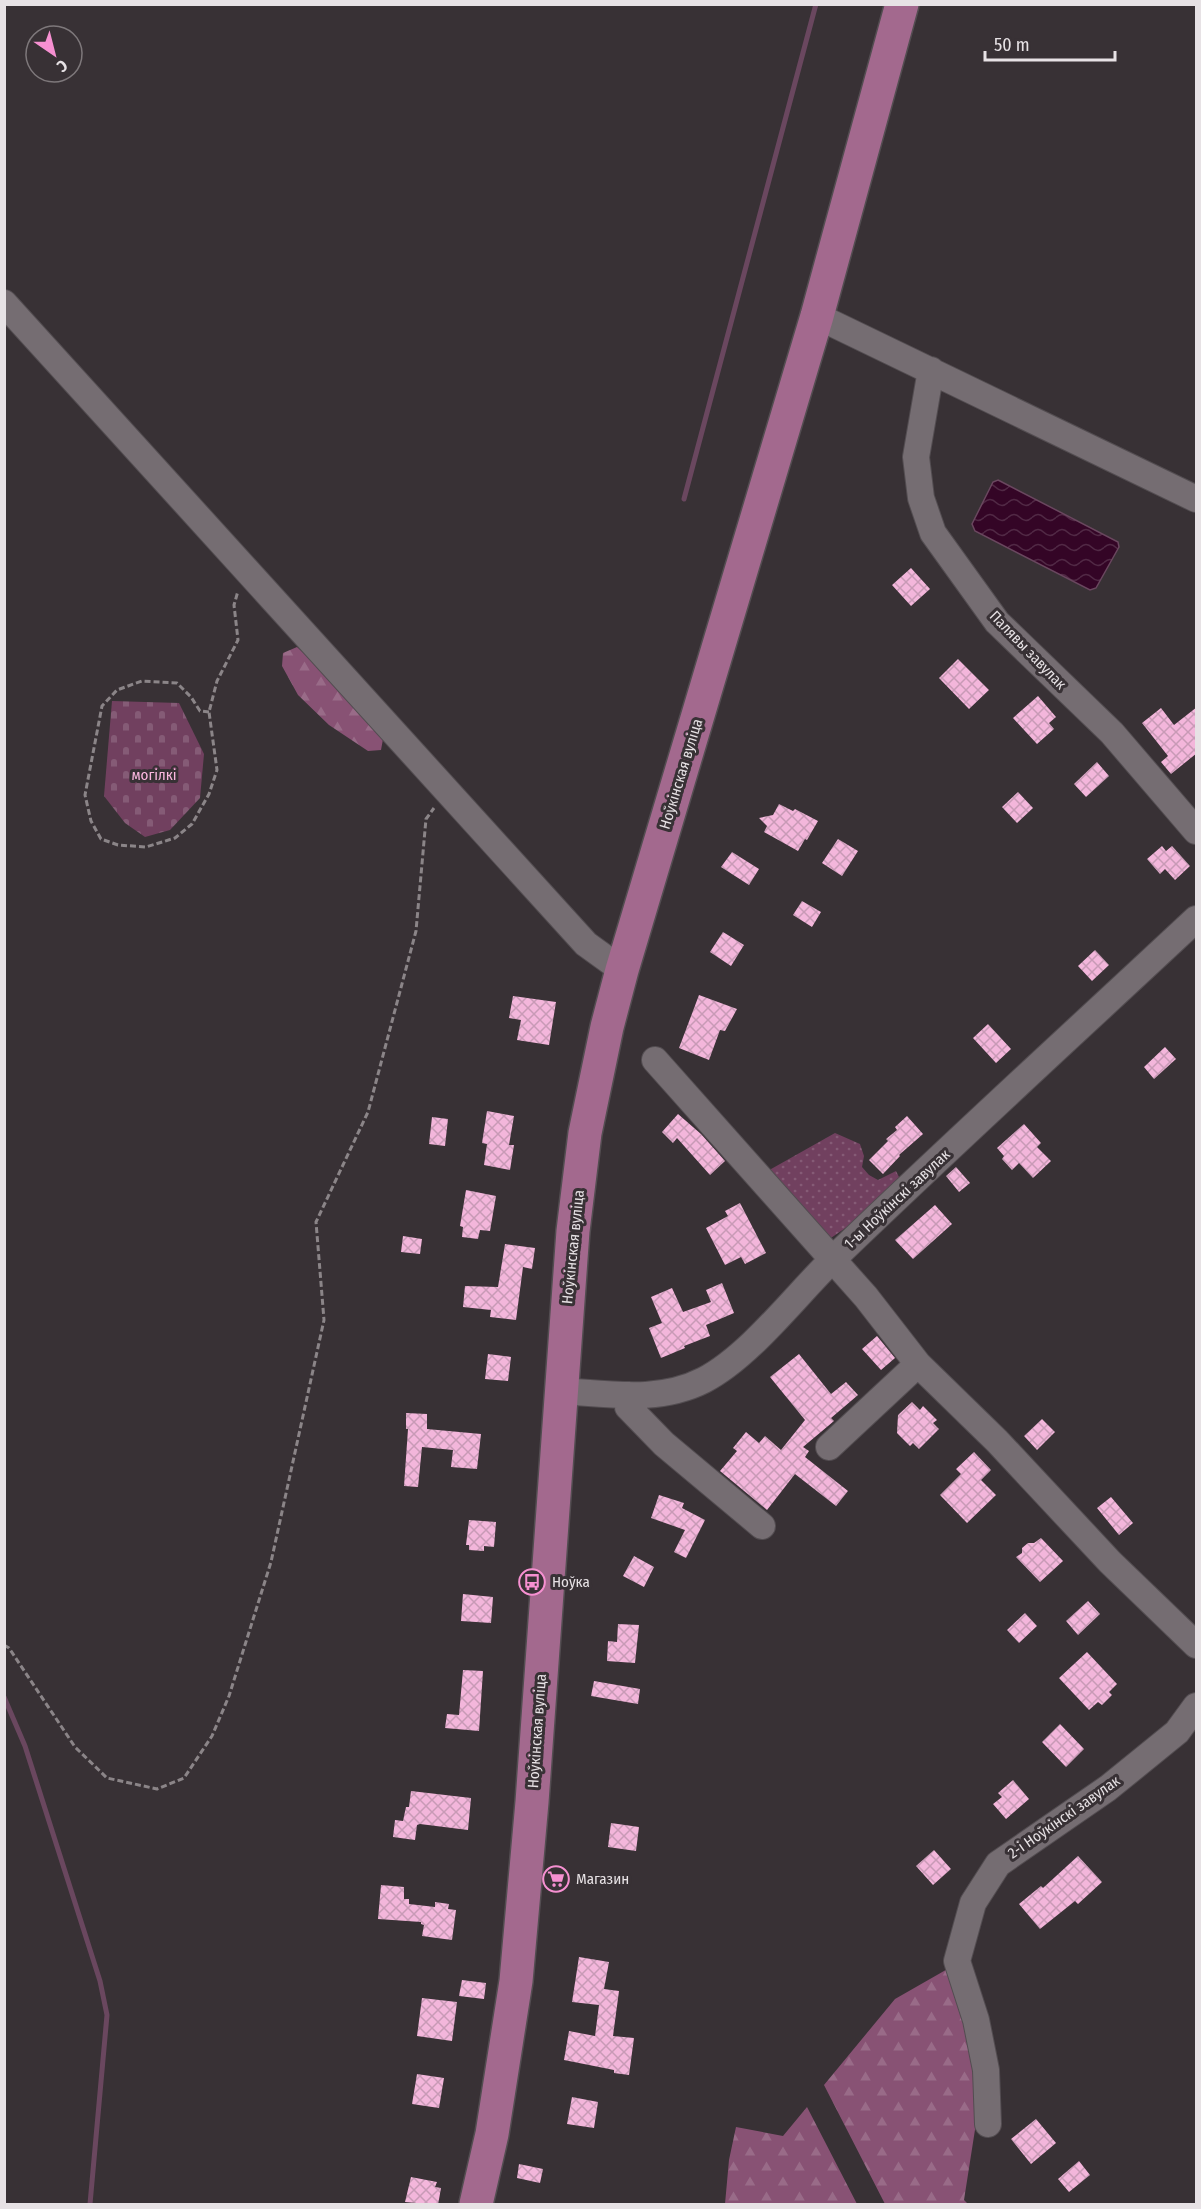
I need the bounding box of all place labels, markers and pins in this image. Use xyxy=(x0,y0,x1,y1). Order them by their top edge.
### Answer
bus stop icon: Ноўка xyxy=(517,1567,547,1597)
place label: Ноўка xyxy=(552,1573,590,1591)
supermarket icon: Магазин xyxy=(541,1864,571,1894)
place label: Магазин xyxy=(576,1870,629,1888)

